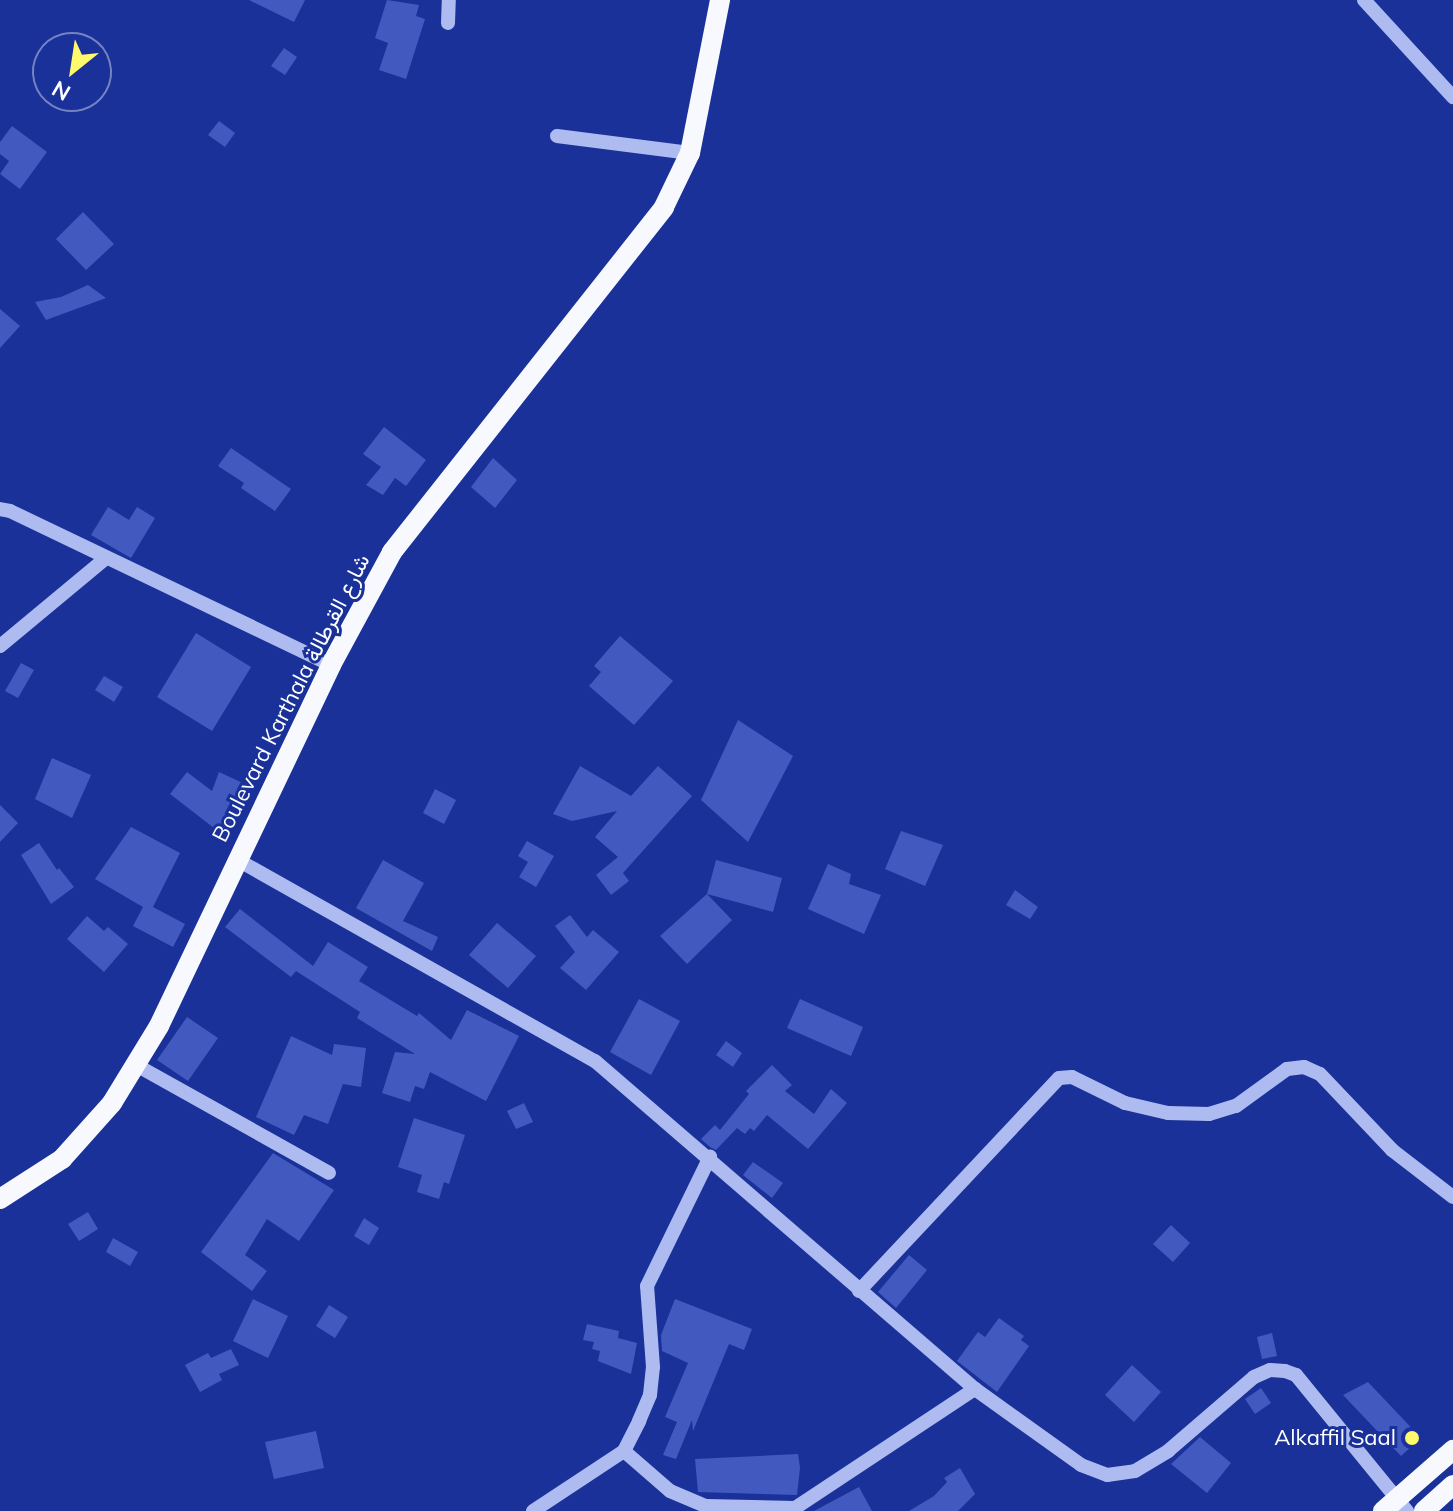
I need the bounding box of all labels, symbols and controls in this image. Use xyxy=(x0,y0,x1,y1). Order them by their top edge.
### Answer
north arrow xyxy=(32,32,112,112)
text: N xyxy=(47,75,75,107)
street label: Boulevard Karthala شارع القرطالة xyxy=(207,550,375,846)
place label: Alkaffil Saal xyxy=(1274,1425,1396,1451)
marker: Alkaffil Saal xyxy=(1403,1429,1421,1447)

